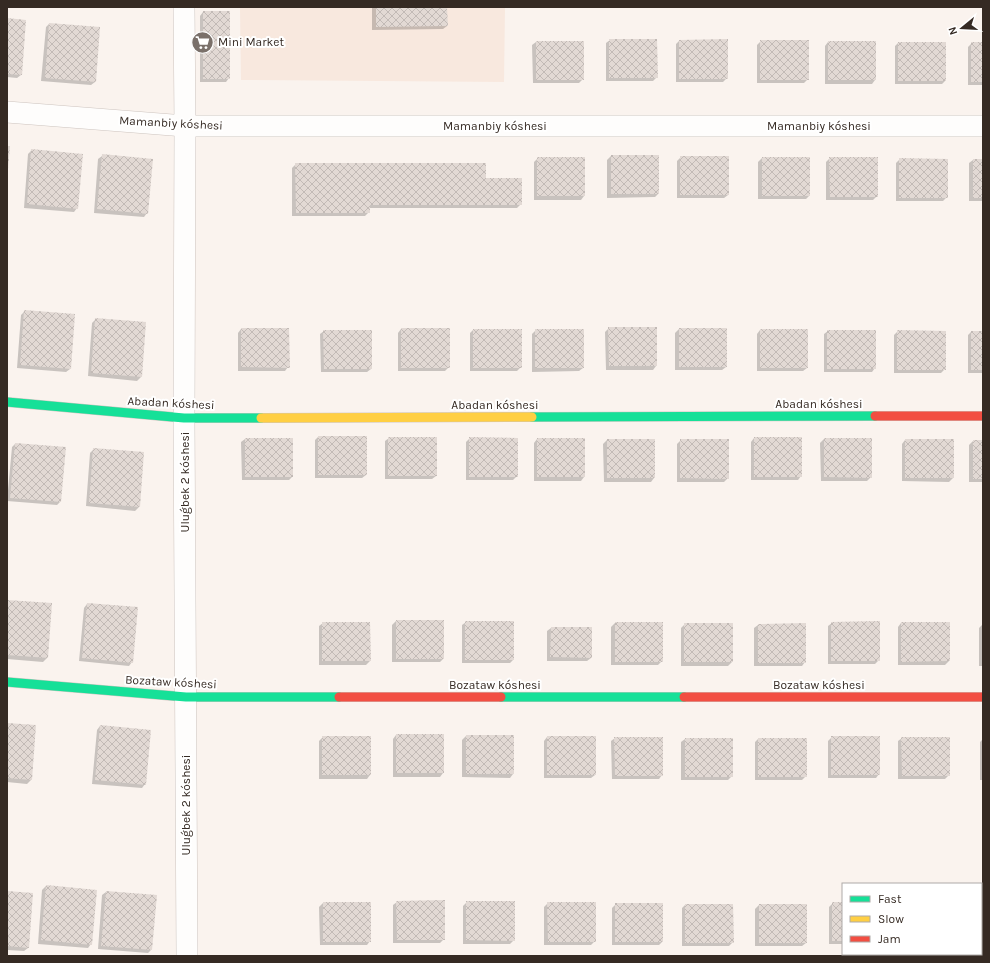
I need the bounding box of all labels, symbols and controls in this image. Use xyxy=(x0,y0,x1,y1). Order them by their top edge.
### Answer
north arrow xyxy=(942,8,982,48)
text: N xyxy=(946,25,960,37)
supermarket icon: Mini Market xyxy=(190,29,216,55)
place label: Mini Market xyxy=(218,35,284,49)
street label: Mamanbiy kóshesi xyxy=(119,113,223,133)
street label: Mamanbiy kóshesi xyxy=(443,119,547,133)
street label: Mamanbiy kóshesi xyxy=(767,119,871,133)
street label: Abadan kóshesi xyxy=(127,394,215,412)
street label: Abadan kóshesi xyxy=(775,397,863,411)
street label: Abadan kóshesi xyxy=(451,398,539,412)
street label: Uluǵbek 2 kóshesi xyxy=(178,432,192,532)
street label: Bozataw kóshesi xyxy=(125,673,217,691)
street label: Bozataw kóshesi xyxy=(449,678,541,692)
street label: Bozataw kóshesi xyxy=(773,678,865,692)
street label: Uluǵbek 2 kóshesi xyxy=(179,755,193,855)
legend xyxy=(842,883,982,955)
text: Fast xyxy=(878,892,902,906)
text: Slow xyxy=(878,912,904,926)
text: Jam xyxy=(878,932,901,946)

